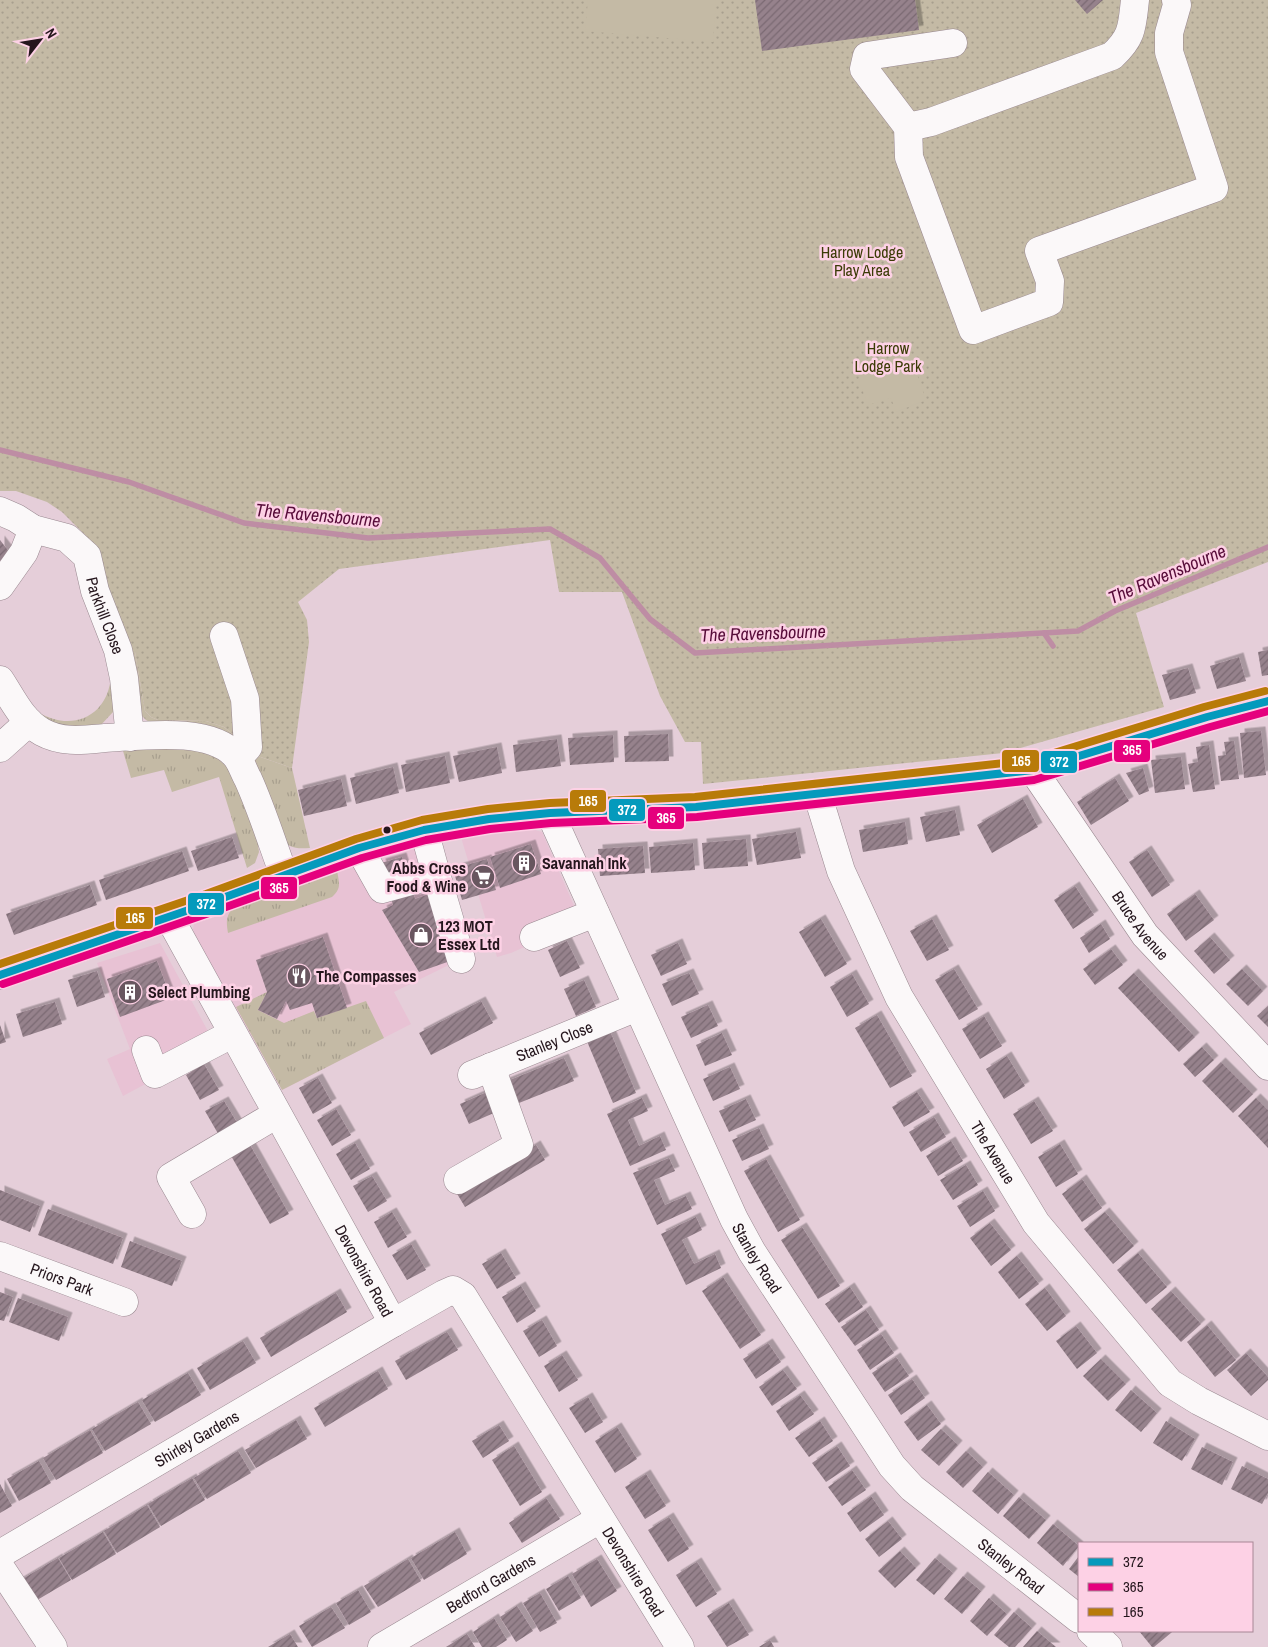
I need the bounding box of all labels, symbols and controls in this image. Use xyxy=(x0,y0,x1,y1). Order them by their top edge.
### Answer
north arrow xyxy=(15,15,65,65)
text: N xyxy=(41,25,61,41)
park label: Harrow Lodge Play Area xyxy=(821,241,903,281)
park label: Harrow Lodge Park xyxy=(854,337,922,377)
water label: The Ravensbourne xyxy=(254,497,382,533)
water label: The Ravensbourne xyxy=(1104,538,1230,610)
street label: Parkhill Close xyxy=(81,575,130,657)
water label: The Ravensbourne xyxy=(700,618,826,648)
line badge: 365 xyxy=(1113,739,1151,763)
text: 365 xyxy=(1122,741,1142,759)
line badge: 165 xyxy=(1001,749,1040,773)
line badge: 372 xyxy=(1040,750,1078,774)
text: 165 xyxy=(1011,752,1031,770)
text: 372 xyxy=(1049,753,1069,771)
line badge: 165 xyxy=(569,789,607,813)
text: 165 xyxy=(578,792,598,810)
line badge: 372 xyxy=(608,798,646,822)
text: 372 xyxy=(617,801,637,819)
line badge: 365 xyxy=(647,806,685,830)
text: 365 xyxy=(656,809,676,827)
unlabelled marker xyxy=(382,825,392,835)
building icon: Savannah Ink xyxy=(511,850,537,876)
place label: Savannah Ink xyxy=(542,852,627,874)
place label: Abbs Cross Food & Wine xyxy=(387,857,466,897)
supermarket icon: Abbs Cross Food & Wine xyxy=(470,864,496,890)
line badge: 365 xyxy=(260,876,298,900)
text: 365 xyxy=(269,879,289,897)
street label: Bruce Avenue xyxy=(1107,886,1174,965)
line badge: 372 xyxy=(187,892,225,916)
text: 372 xyxy=(196,895,216,913)
line badge: 165 xyxy=(115,906,154,930)
text: 165 xyxy=(125,909,145,927)
place label: 123 MOT Essex Ltd xyxy=(438,915,500,955)
shop icon: 123 MOT Essex Ltd xyxy=(408,922,434,948)
restaurant icon: The Compasses xyxy=(286,963,312,989)
place label: The Compasses xyxy=(316,965,417,987)
building icon: Select Plumbing xyxy=(117,979,143,1005)
place label: Select Plumbing xyxy=(148,981,250,1003)
street label: Stanley Close xyxy=(513,1015,596,1067)
street label: The Avenue xyxy=(966,1117,1021,1188)
street label: Stanley Road xyxy=(727,1219,787,1297)
street label: Devonshire Road xyxy=(330,1221,398,1321)
street label: Priors Park xyxy=(27,1257,97,1301)
street label: Shirley Gardens xyxy=(150,1405,243,1472)
street label: Devonshire Road xyxy=(597,1522,670,1621)
street label: Stanley Road xyxy=(973,1533,1049,1599)
legend xyxy=(1078,1542,1253,1632)
street label: Bedford Gardens xyxy=(442,1548,539,1618)
text: 372 xyxy=(1123,1551,1144,1572)
text: 365 xyxy=(1123,1576,1144,1597)
text: 165 xyxy=(1123,1601,1144,1622)

